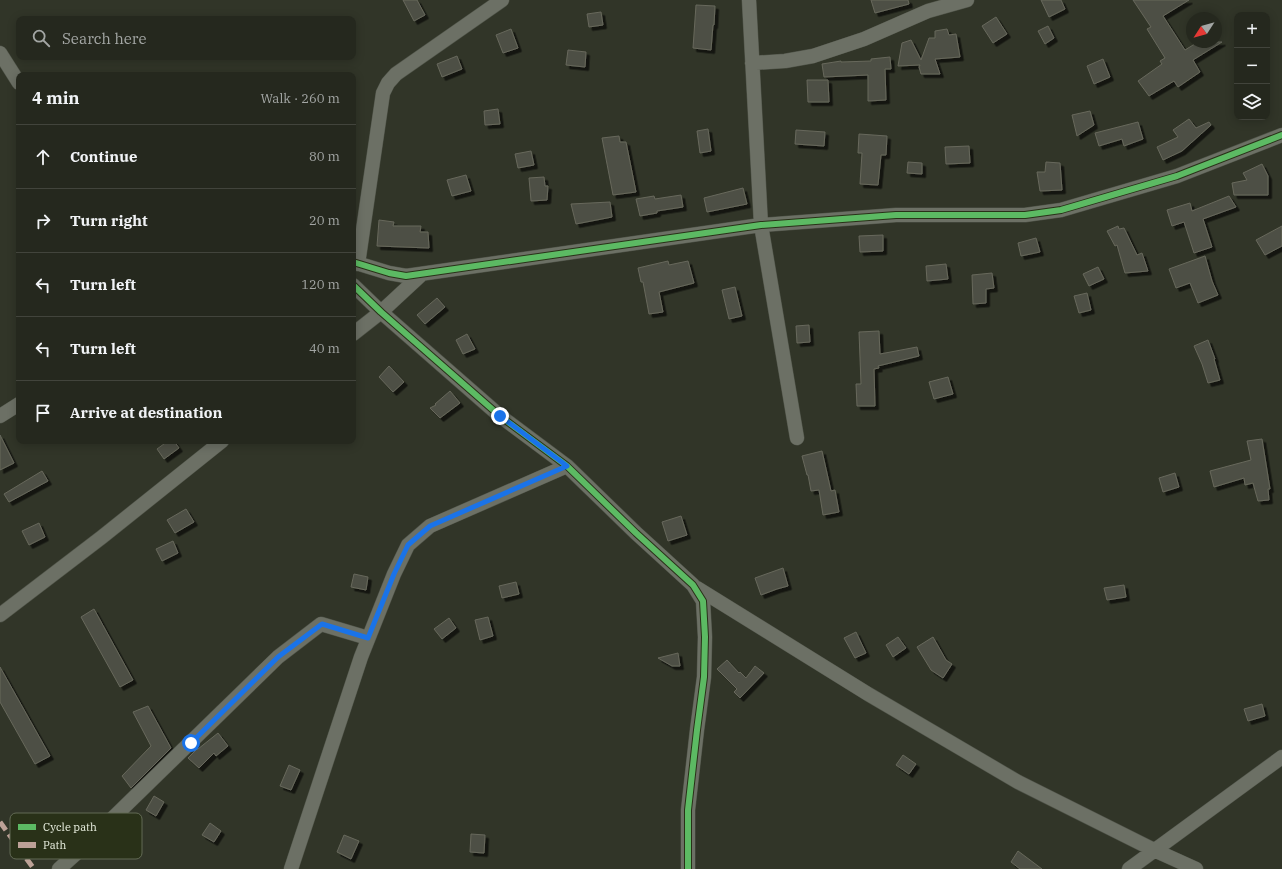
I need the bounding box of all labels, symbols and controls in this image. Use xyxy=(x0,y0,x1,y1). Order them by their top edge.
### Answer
north arrow xyxy=(1186,12,1222,48)
map controls xyxy=(1234,12,1270,120)
button: + xyxy=(1234,12,1270,48)
search box xyxy=(16,16,356,60)
icon: search xyxy=(30,27,52,49)
text: Search here xyxy=(62,29,147,48)
button: − xyxy=(1234,48,1270,84)
button: layers xyxy=(1234,84,1270,120)
text: 4 min xyxy=(32,87,80,109)
text: Walk · 260 m xyxy=(261,90,340,107)
icon: ahead xyxy=(32,146,54,168)
text: Continue xyxy=(70,147,137,166)
text: 80 m xyxy=(309,148,340,165)
icon: right xyxy=(32,210,54,232)
text: Turn right xyxy=(70,211,148,230)
text: 20 m xyxy=(309,212,340,229)
icon: left xyxy=(32,274,54,296)
text: Turn left xyxy=(70,275,136,294)
text: 120 m xyxy=(301,276,340,293)
icon: left xyxy=(32,338,54,360)
text: Turn left xyxy=(70,339,136,358)
text: 40 m xyxy=(309,340,340,357)
icon: arrive xyxy=(32,402,54,424)
text: Arrive at destination xyxy=(70,403,222,422)
route end xyxy=(491,407,509,425)
route start xyxy=(182,734,200,752)
legend xyxy=(10,813,142,859)
text: Cycle path xyxy=(43,820,97,834)
text: Path xyxy=(43,838,66,852)

